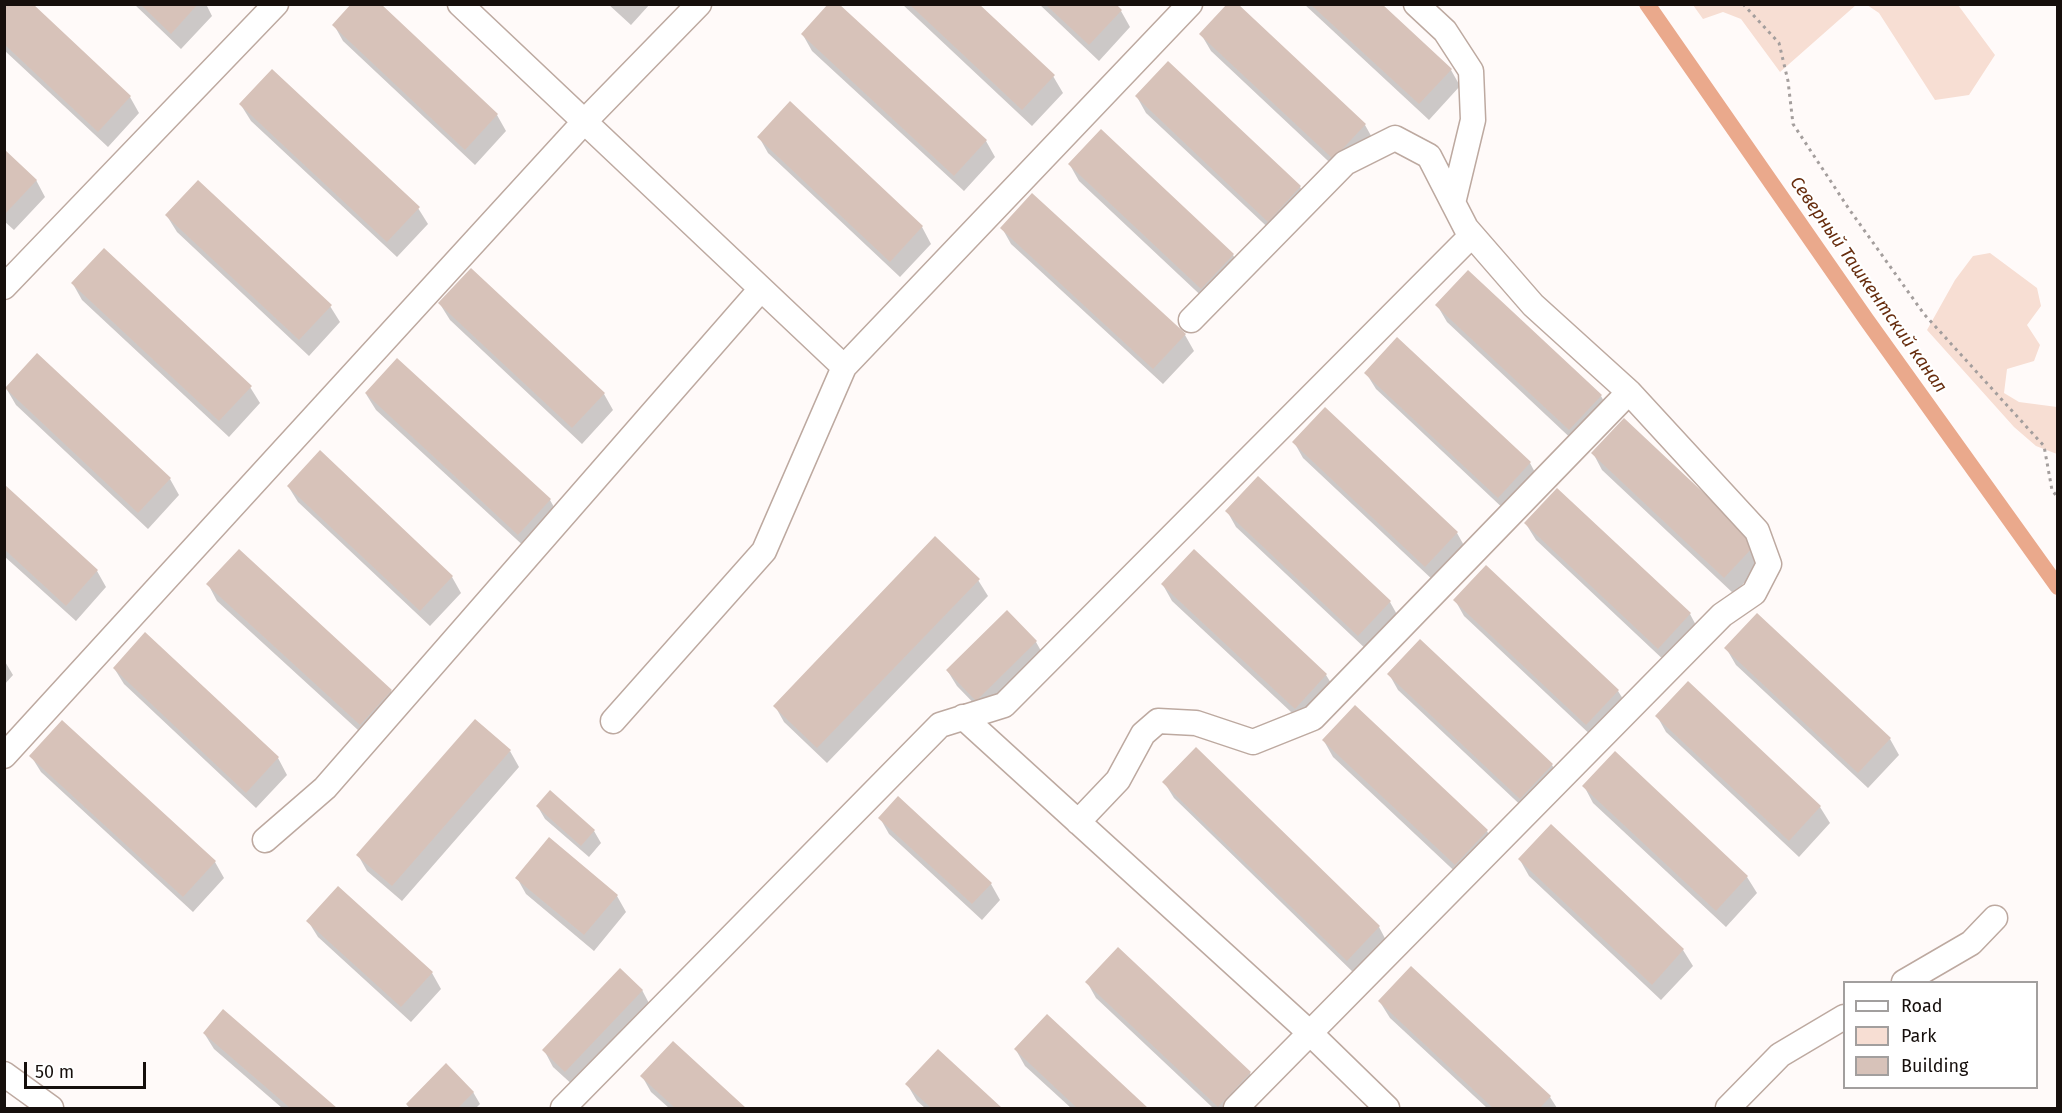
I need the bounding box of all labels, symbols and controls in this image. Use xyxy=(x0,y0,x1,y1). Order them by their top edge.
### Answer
water label: Северный Ташкентский канал xyxy=(1785,173,1951,397)
legend xyxy=(1843,981,2038,1089)
text: Road xyxy=(1901,995,1943,1017)
text: Park xyxy=(1901,1025,1936,1047)
scale bar xyxy=(27,1050,148,1088)
text: Building xyxy=(1901,1055,1968,1077)
text: 50 m xyxy=(35,1061,74,1083)

